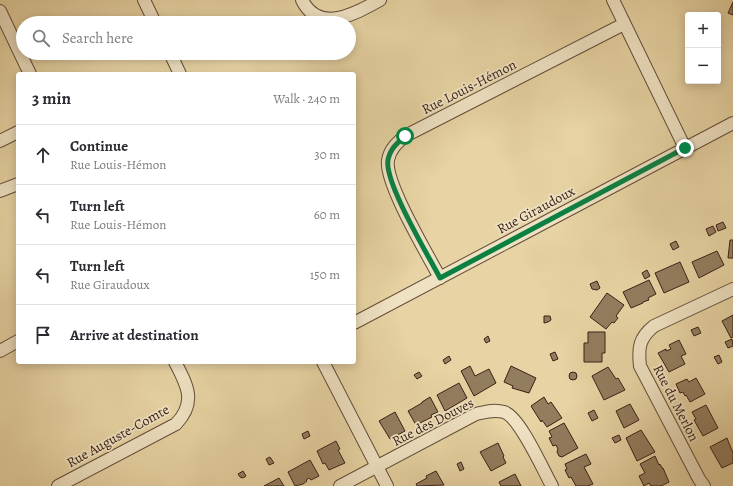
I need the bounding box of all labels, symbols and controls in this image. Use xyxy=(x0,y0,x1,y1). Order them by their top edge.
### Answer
map controls xyxy=(685,12,721,84)
button: + xyxy=(685,12,721,48)
search box xyxy=(16,16,356,60)
icon: search xyxy=(30,27,52,49)
text: Search here xyxy=(62,28,133,48)
button: − xyxy=(685,48,721,84)
street label: Rue Louis-Hémon xyxy=(418,55,520,119)
text: 3 min xyxy=(32,87,71,110)
text: Walk · 240 m xyxy=(273,90,340,107)
route start xyxy=(396,127,414,145)
text: Continue xyxy=(70,136,128,156)
route end xyxy=(676,139,694,157)
icon: ahead xyxy=(32,144,54,166)
text: 30 m xyxy=(314,146,340,163)
text: Rue Louis-Hémon xyxy=(70,156,166,173)
street label: Rue Giraudoux xyxy=(494,181,579,239)
text: Turn left xyxy=(70,196,125,216)
icon: left xyxy=(32,204,54,226)
text: 60 m xyxy=(314,206,340,223)
text: Rue Louis-Hémon xyxy=(70,216,166,233)
text: Turn left xyxy=(70,256,125,276)
icon: left xyxy=(32,264,54,286)
text: 150 m xyxy=(310,266,340,283)
text: Rue Giraudoux xyxy=(70,276,150,293)
icon: arrive xyxy=(32,324,54,346)
text: Arrive at destination xyxy=(70,325,199,345)
street label: Rue du Merlon xyxy=(648,361,704,445)
street label: Rue des Douves xyxy=(389,393,477,451)
street label: Rue Auguste-Comte xyxy=(63,400,173,472)

